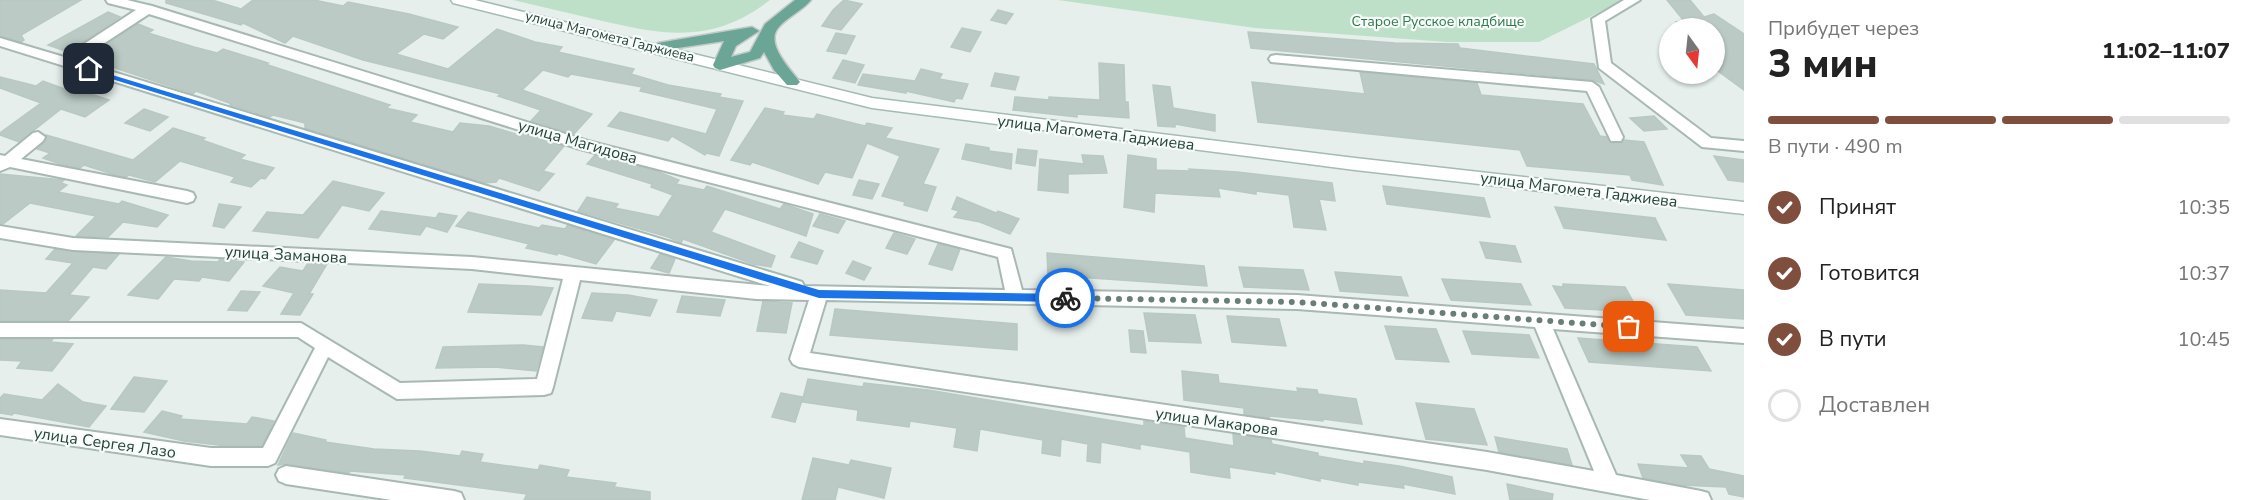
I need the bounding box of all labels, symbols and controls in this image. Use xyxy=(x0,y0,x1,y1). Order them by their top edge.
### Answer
street label: улица Магомета Гаджиева xyxy=(523,6,697,67)
park label: Старое Русское кладбище xyxy=(1352,12,1524,31)
text: Прибудет через xyxy=(1768,15,1919,42)
north arrow xyxy=(1659,18,1725,84)
map controls xyxy=(1659,18,1725,84)
text: 11:02–11:07 xyxy=(2102,36,2230,66)
text: 3 мин xyxy=(1768,38,1878,91)
pin xyxy=(63,43,114,94)
icon: home xyxy=(72,52,105,85)
street label: улица Магомета Гаджиева xyxy=(996,110,1196,156)
street label: улица Магидова xyxy=(515,114,640,170)
text: В пути · 490 m xyxy=(1768,133,1903,160)
street label: улица Магомета Гаджиева xyxy=(1479,167,1679,213)
icon: check xyxy=(1768,191,1801,224)
text: Принят xyxy=(1819,192,1896,222)
text: 10:35 xyxy=(2177,194,2230,221)
street label: улица Заманова xyxy=(224,241,348,269)
icon: check xyxy=(1768,257,1801,290)
text: Готовится xyxy=(1819,258,1920,288)
text: 10:37 xyxy=(2177,260,2230,287)
courier xyxy=(1035,268,1095,328)
icon: bike xyxy=(1049,282,1082,315)
pin xyxy=(1603,301,1654,352)
icon: bag xyxy=(1612,310,1645,343)
icon: check xyxy=(1768,323,1801,356)
text: В пути xyxy=(1819,324,1887,354)
text: 10:45 xyxy=(2177,326,2230,353)
text: Доставлен xyxy=(1819,390,1930,420)
street label: улица Макарова xyxy=(1154,402,1280,442)
street label: улица Сергея Лазо xyxy=(32,422,177,464)

